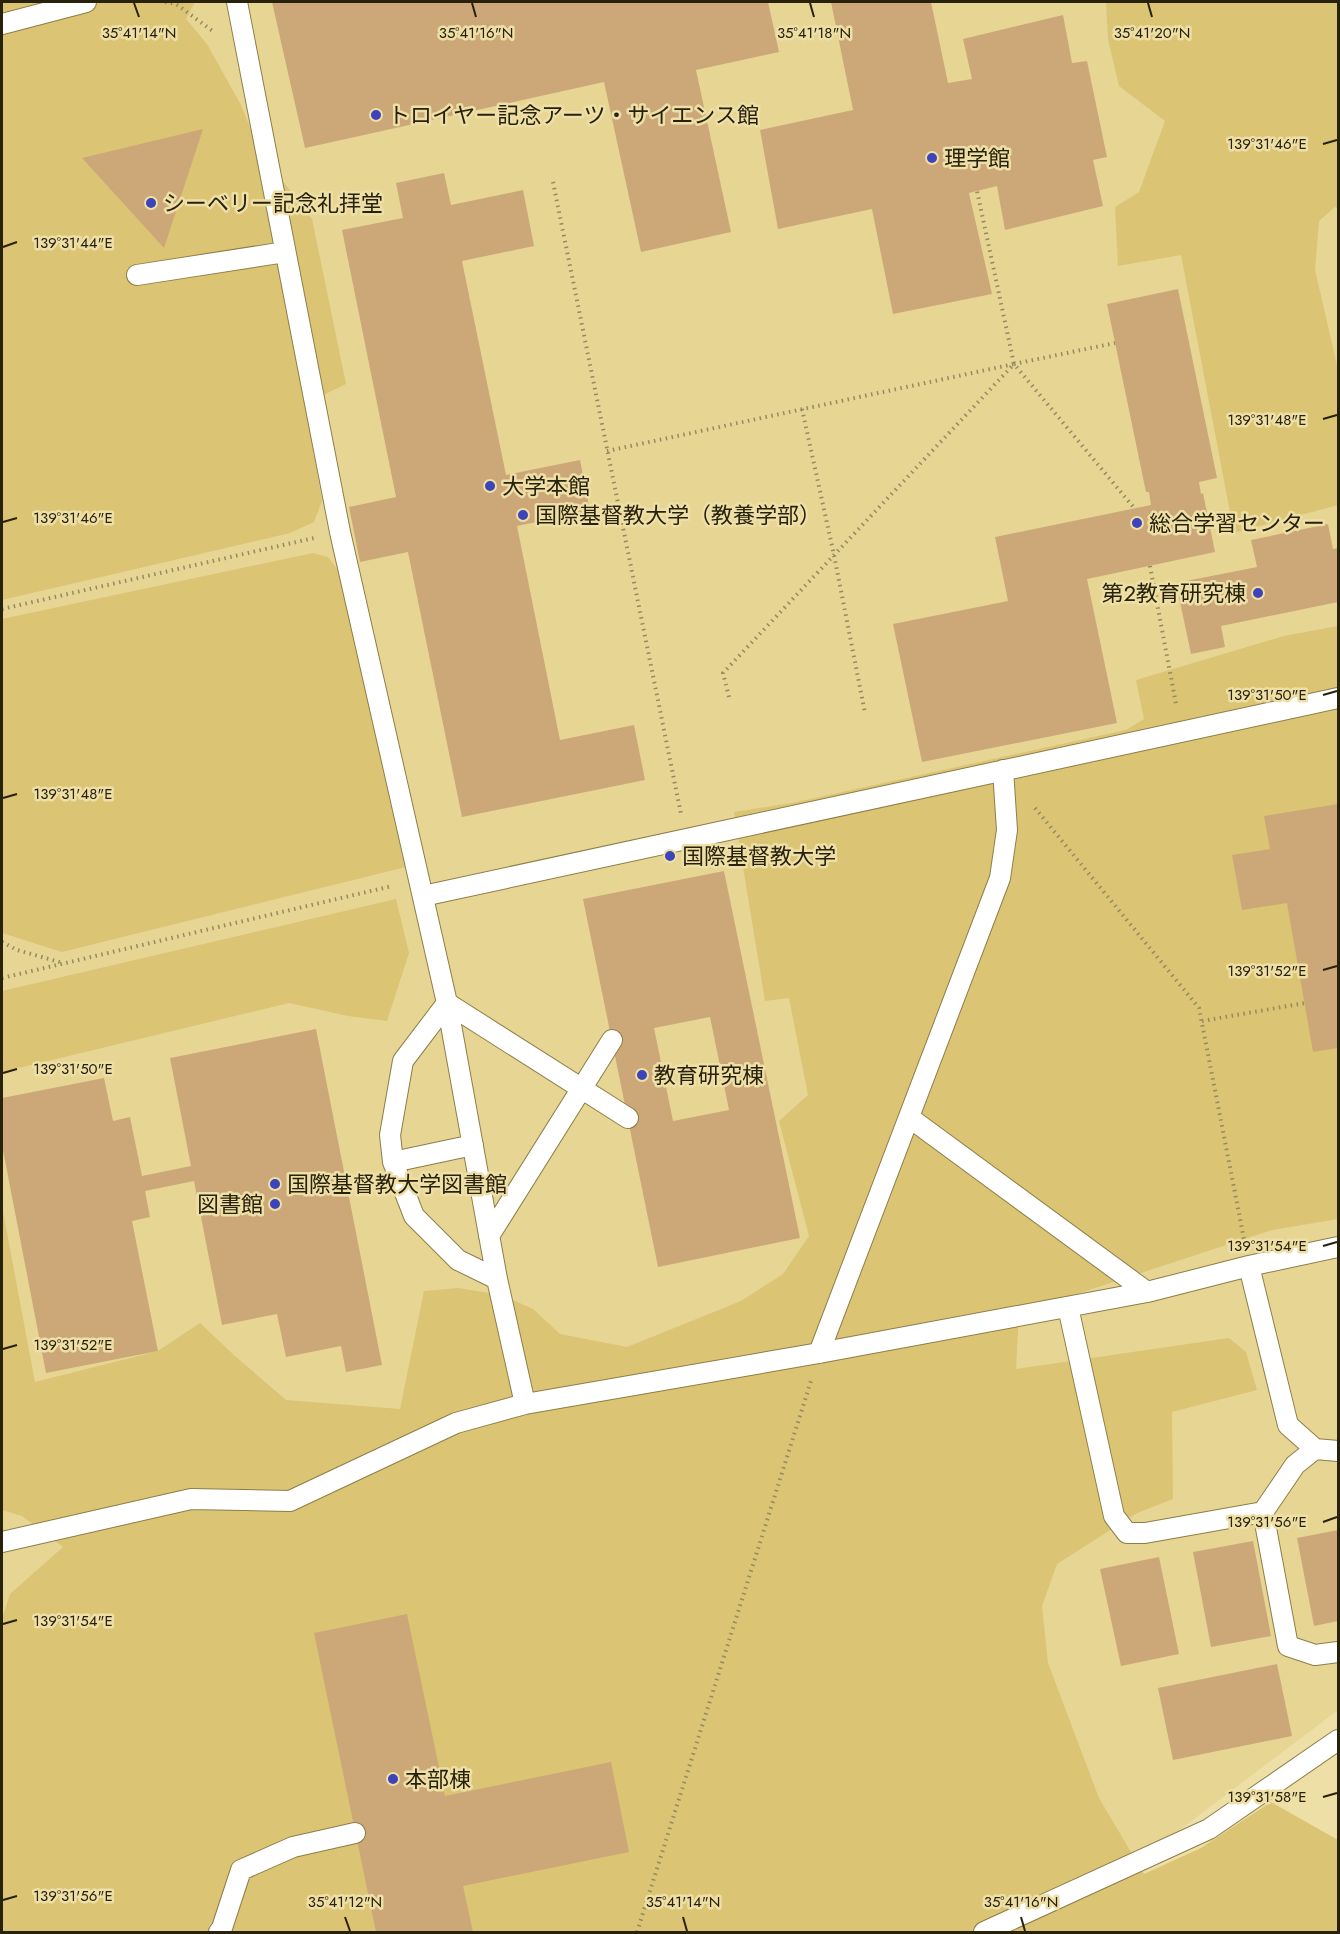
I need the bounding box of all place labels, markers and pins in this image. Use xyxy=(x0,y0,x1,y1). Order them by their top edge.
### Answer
place label: トロイヤー記念アーツ・サイエンス館 xyxy=(388,99,759,131)
marker: トロイヤー記念アーツ・サイエンス館 xyxy=(369,108,383,122)
place label: 理学館 xyxy=(944,142,1010,174)
marker: 理学館 xyxy=(925,151,939,165)
place label: シーベリー記念礼拝堂 xyxy=(163,187,383,219)
marker: シーベリー記念礼拝堂 xyxy=(144,196,158,210)
place label: 大学本館 xyxy=(502,470,590,502)
marker: 大学本館 xyxy=(483,479,497,493)
place label: 国際基督教大学（教養学部） xyxy=(535,499,821,531)
place label: 総合学習センター xyxy=(1149,507,1325,539)
marker: 国際基督教大学（教養学部） xyxy=(516,508,530,522)
marker: 総合学習センター xyxy=(1130,516,1144,530)
place label: 第2教育研究棟 xyxy=(1101,577,1246,609)
marker: 第2教育研究棟 xyxy=(1251,586,1265,600)
place label: 国際基督教大学 xyxy=(682,840,836,872)
marker: 国際基督教大学 xyxy=(663,849,677,863)
place label: 教育研究棟 xyxy=(654,1059,764,1091)
marker: 教育研究棟 xyxy=(635,1068,649,1082)
place label: 国際基督教大学図書館 xyxy=(287,1168,507,1200)
marker: 国際基督教大学図書館 xyxy=(268,1177,282,1191)
place label: 図書館 xyxy=(197,1188,263,1220)
marker: 図書館 xyxy=(268,1197,282,1211)
place label: 本部棟 xyxy=(405,1763,471,1795)
marker: 本部棟 xyxy=(386,1772,400,1786)

